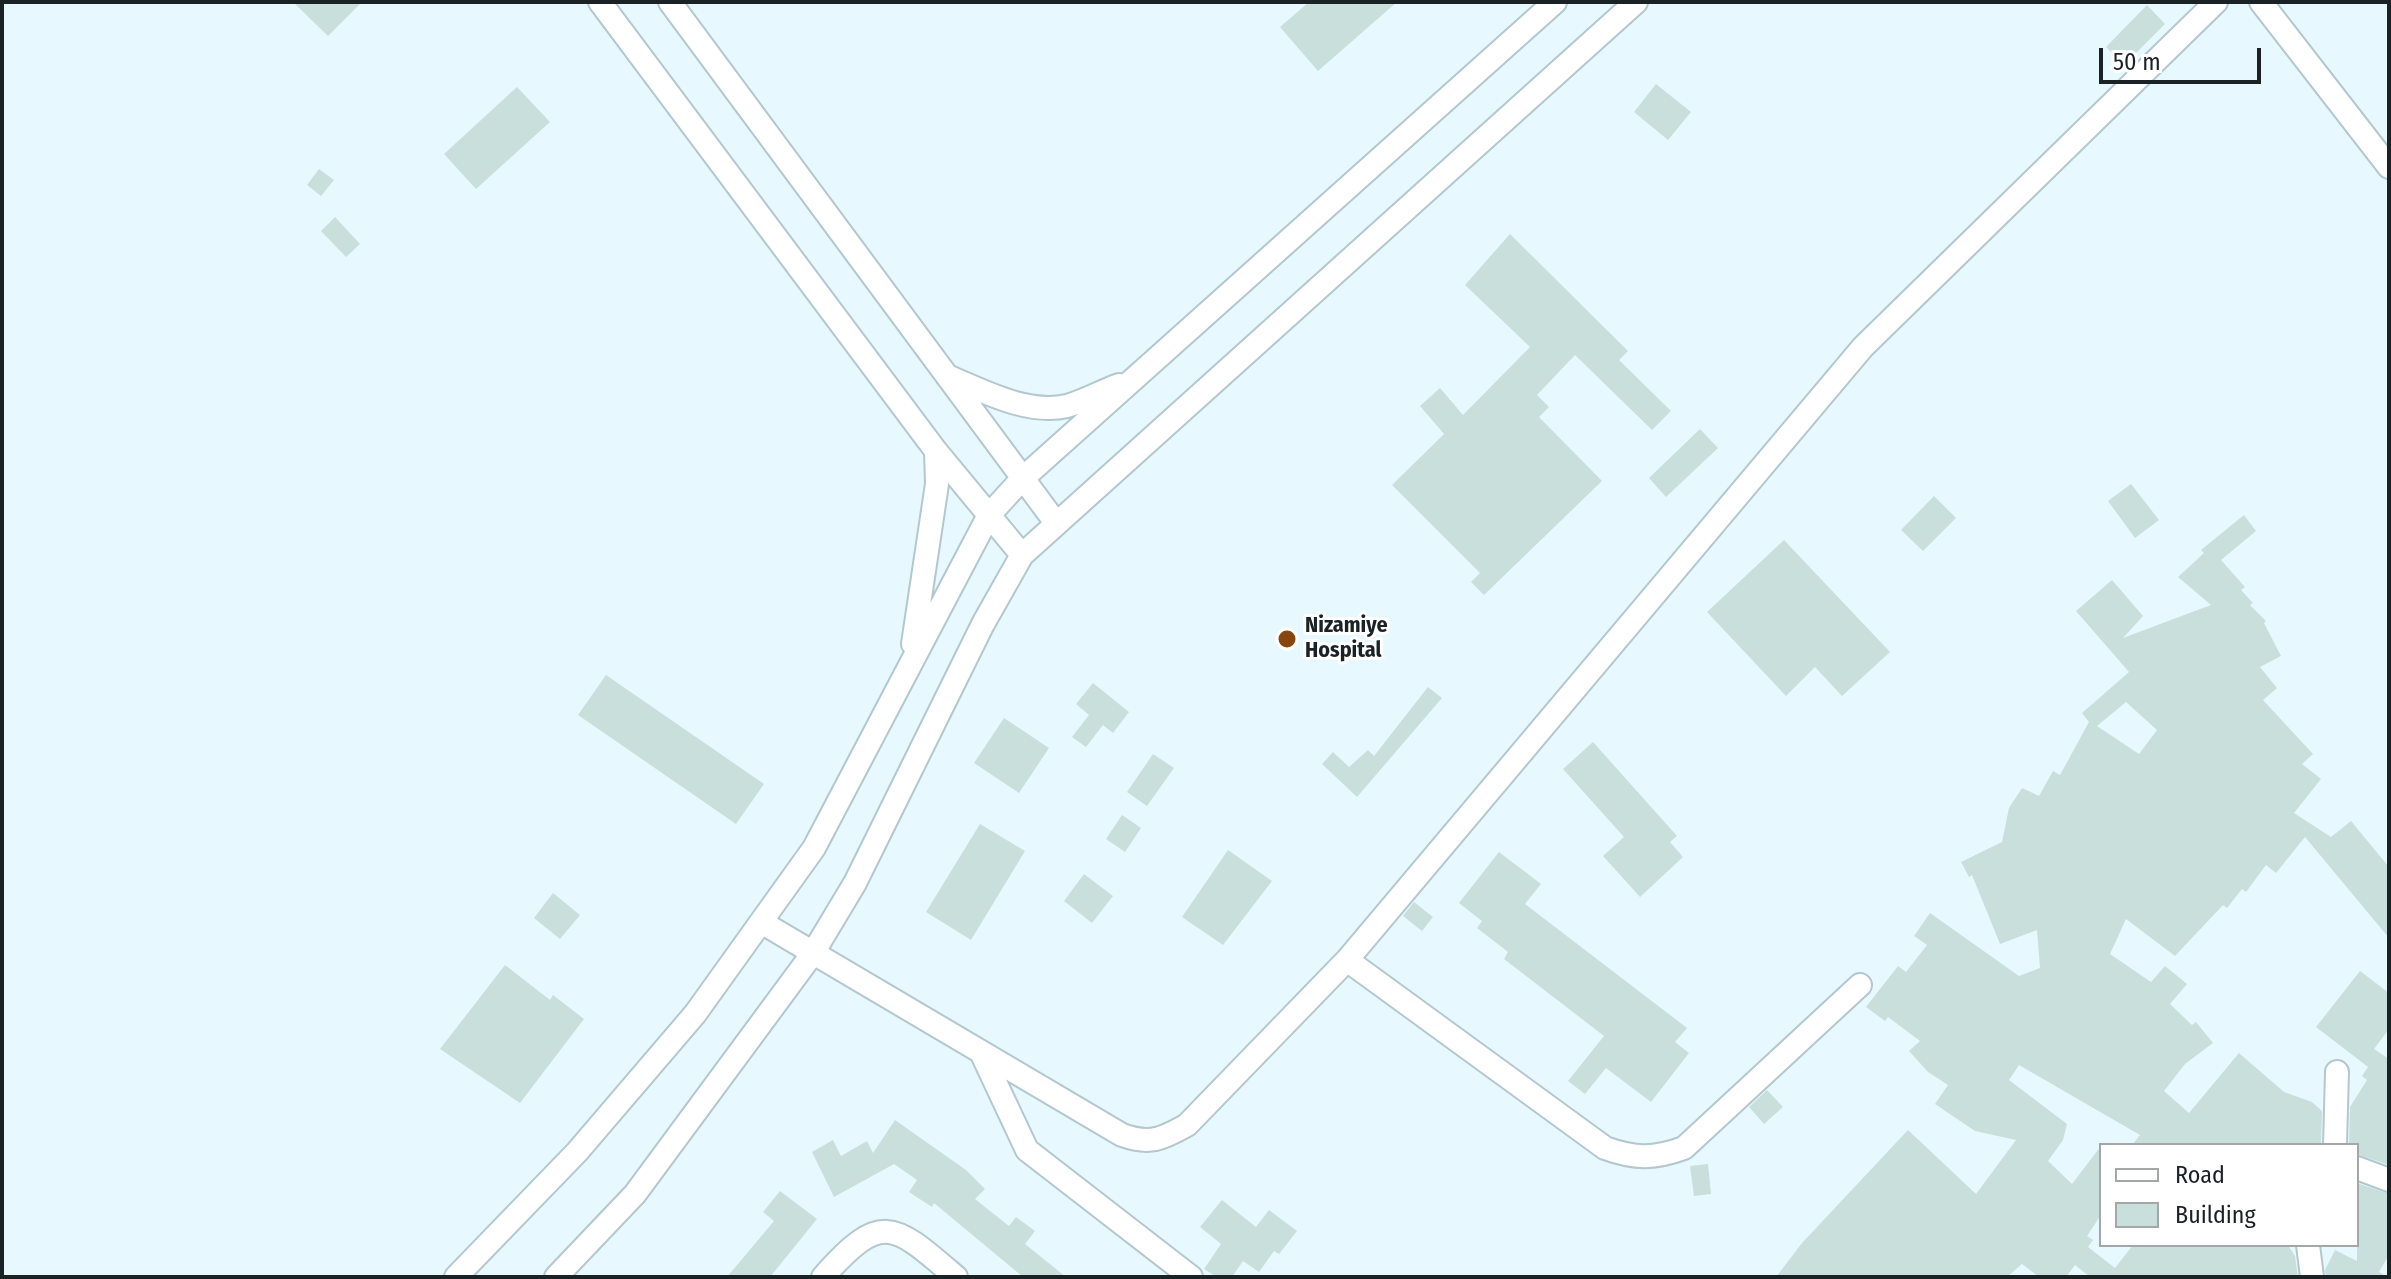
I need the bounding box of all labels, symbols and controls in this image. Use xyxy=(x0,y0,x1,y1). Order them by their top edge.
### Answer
scale bar xyxy=(2103,32,2265,82)
text: 50 m xyxy=(2113,48,2161,76)
place label: Nizamiye Hospital xyxy=(1305,613,1388,664)
marker: Nizamiye Hospital xyxy=(1276,628,1298,650)
legend xyxy=(2099,1143,2359,1247)
text: Road xyxy=(2175,1161,2225,1189)
text: Building xyxy=(2175,1201,2256,1229)

